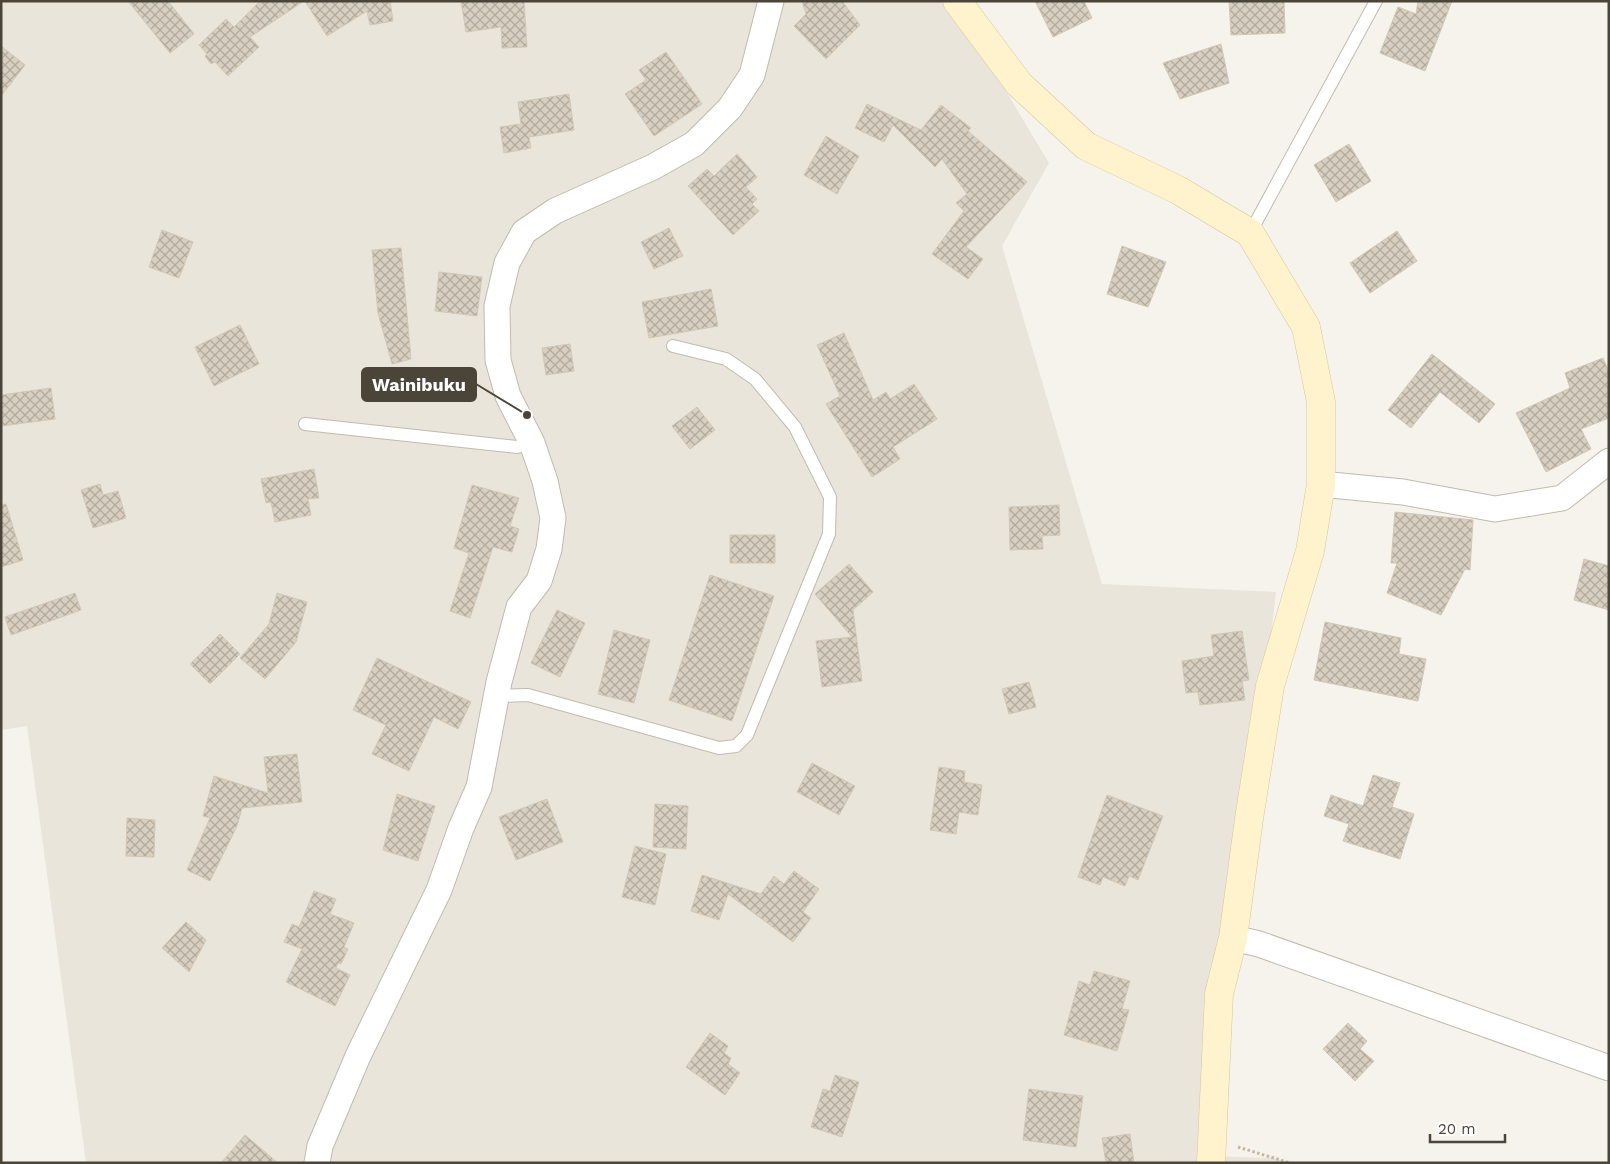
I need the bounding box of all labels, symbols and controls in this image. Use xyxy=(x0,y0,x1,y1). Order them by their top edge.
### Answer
callout: Wainibuku xyxy=(362,368,476,401)
text: Wainibuku xyxy=(372,374,466,395)
scale bar xyxy=(1430,1112,1505,1144)
text: 20 m xyxy=(1438,1120,1476,1138)

